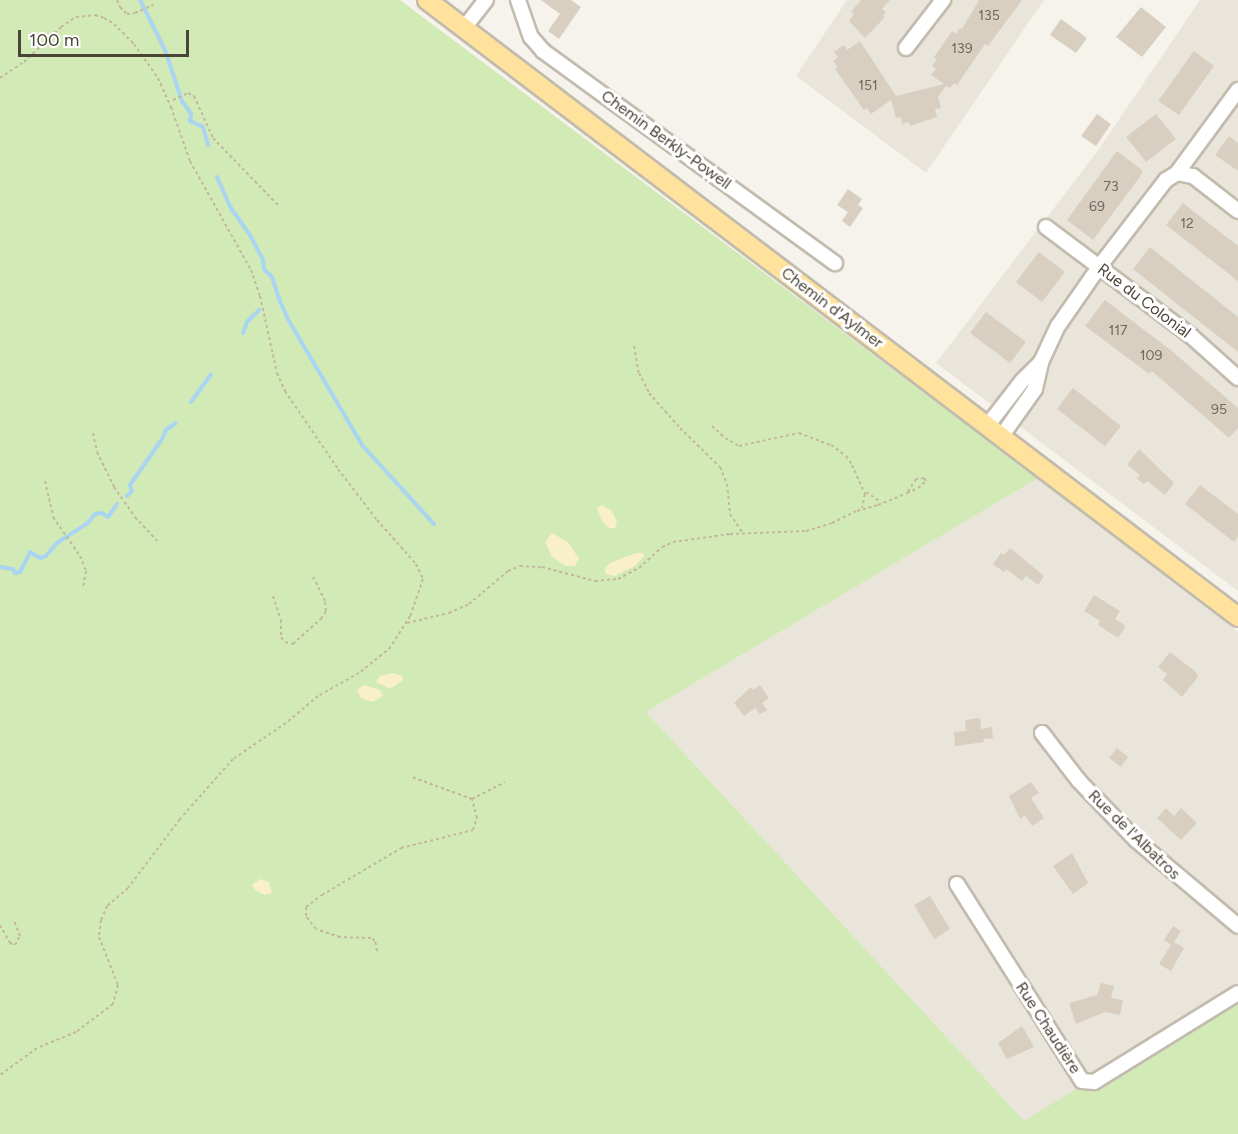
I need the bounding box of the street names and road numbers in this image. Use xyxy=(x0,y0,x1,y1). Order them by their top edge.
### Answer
street label: Chemin Berkly-Powell xyxy=(597,86,735,194)
street label: Rue du Colonial xyxy=(1094,260,1194,342)
street label: Chemin d'Aylmer xyxy=(777,264,887,352)
street label: Rue de l'Albatros xyxy=(1084,786,1184,884)
street label: Rue Chaudière xyxy=(1011,979,1085,1077)

